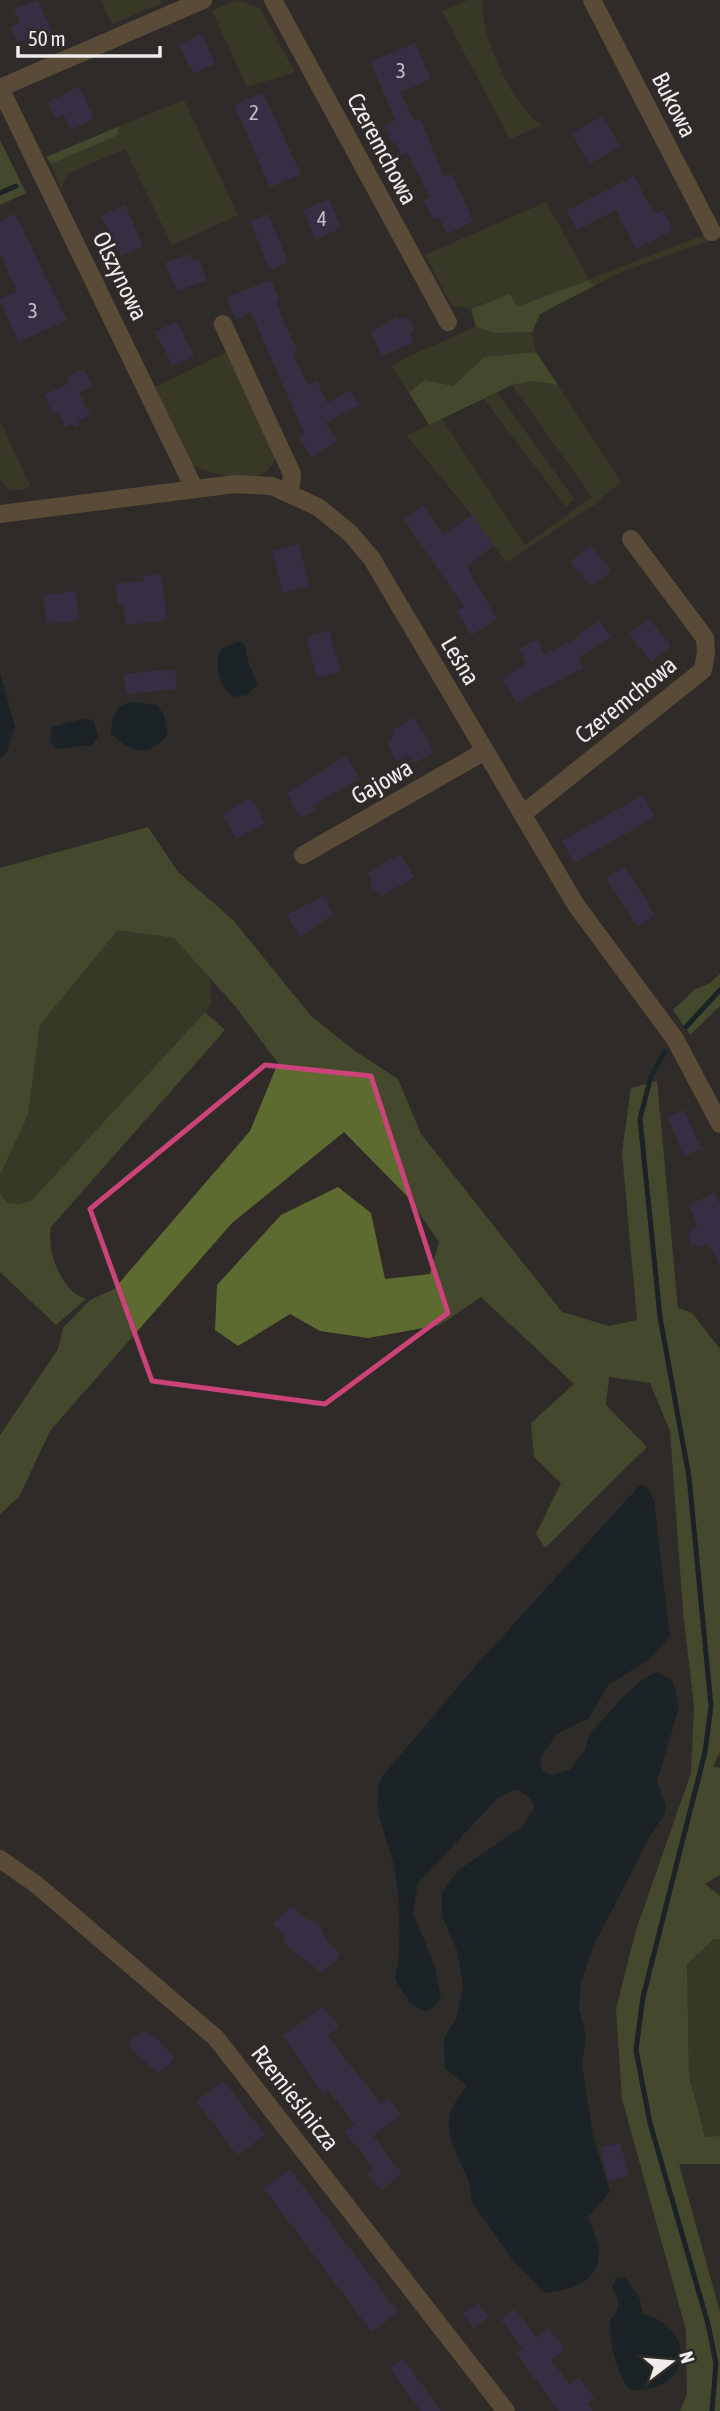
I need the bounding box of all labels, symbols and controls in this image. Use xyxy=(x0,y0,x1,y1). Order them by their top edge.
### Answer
scale bar xyxy=(18,14,159,58)
text: 50 m xyxy=(28,26,66,50)
house number: 3 xyxy=(396,58,406,82)
street label: Bukowa xyxy=(647,68,702,142)
street label: Czeremchowa xyxy=(342,88,423,209)
house number: 2 xyxy=(249,100,259,124)
house number: 4 xyxy=(317,206,327,230)
street label: Olszynowa xyxy=(87,227,153,325)
house number: 3 xyxy=(28,298,38,322)
street label: Leśna xyxy=(436,632,485,690)
street label: Czeremchowa xyxy=(570,651,682,749)
street label: Gajowa xyxy=(347,753,417,810)
street label: Rzemieślnicza xyxy=(246,2040,345,2156)
north arrow xyxy=(636,2327,706,2397)
text: N xyxy=(675,2349,699,2366)

